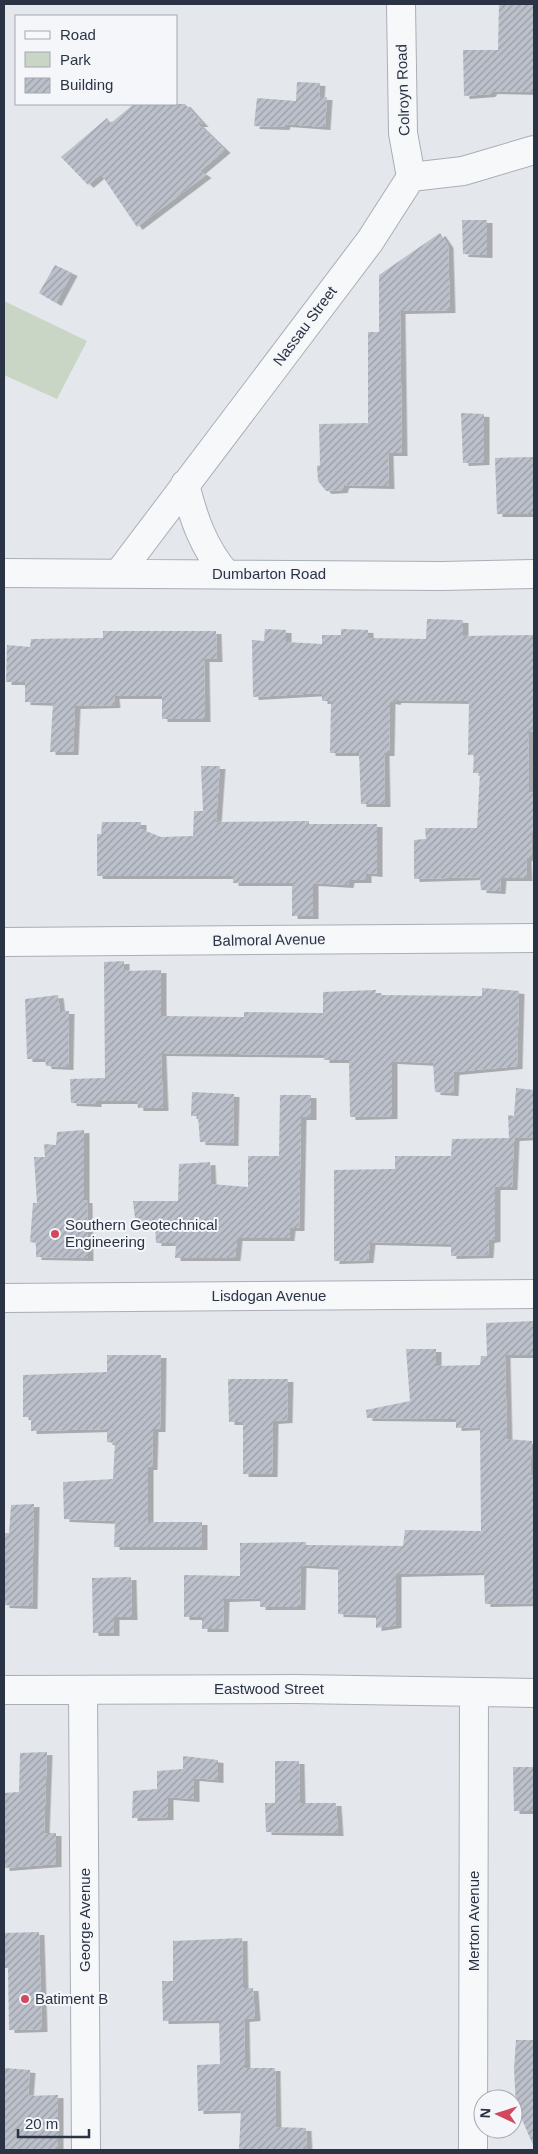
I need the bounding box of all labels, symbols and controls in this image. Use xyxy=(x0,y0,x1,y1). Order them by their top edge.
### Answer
legend xyxy=(15,15,178,105)
text: Road xyxy=(60,26,96,43)
street label: Colroyn Road xyxy=(392,44,413,136)
text: Park xyxy=(60,51,91,68)
text: Building xyxy=(60,76,113,93)
street label: Nassau Street xyxy=(269,282,340,369)
street label: Dumbarton Road xyxy=(212,565,326,582)
street label: Balmoral Avenue xyxy=(212,930,326,949)
place label: Southern Geotechnical Engineering xyxy=(65,1216,218,1250)
marker: Southern Geotechnical Engineering xyxy=(49,1228,61,1240)
street label: Lisdogan Avenue xyxy=(212,1287,326,1304)
street label: Eastwood Street xyxy=(214,1680,325,1697)
street label: George Avenue xyxy=(76,1868,93,1972)
street label: Merton Avenue xyxy=(465,1871,482,1971)
place label: Batiment B xyxy=(35,1990,108,2007)
marker: Batiment B xyxy=(19,1993,31,2005)
north arrow xyxy=(473,2089,523,2139)
scale bar xyxy=(18,2106,89,2138)
text: N xyxy=(477,2107,493,2119)
text: 20 m xyxy=(25,2115,58,2132)

